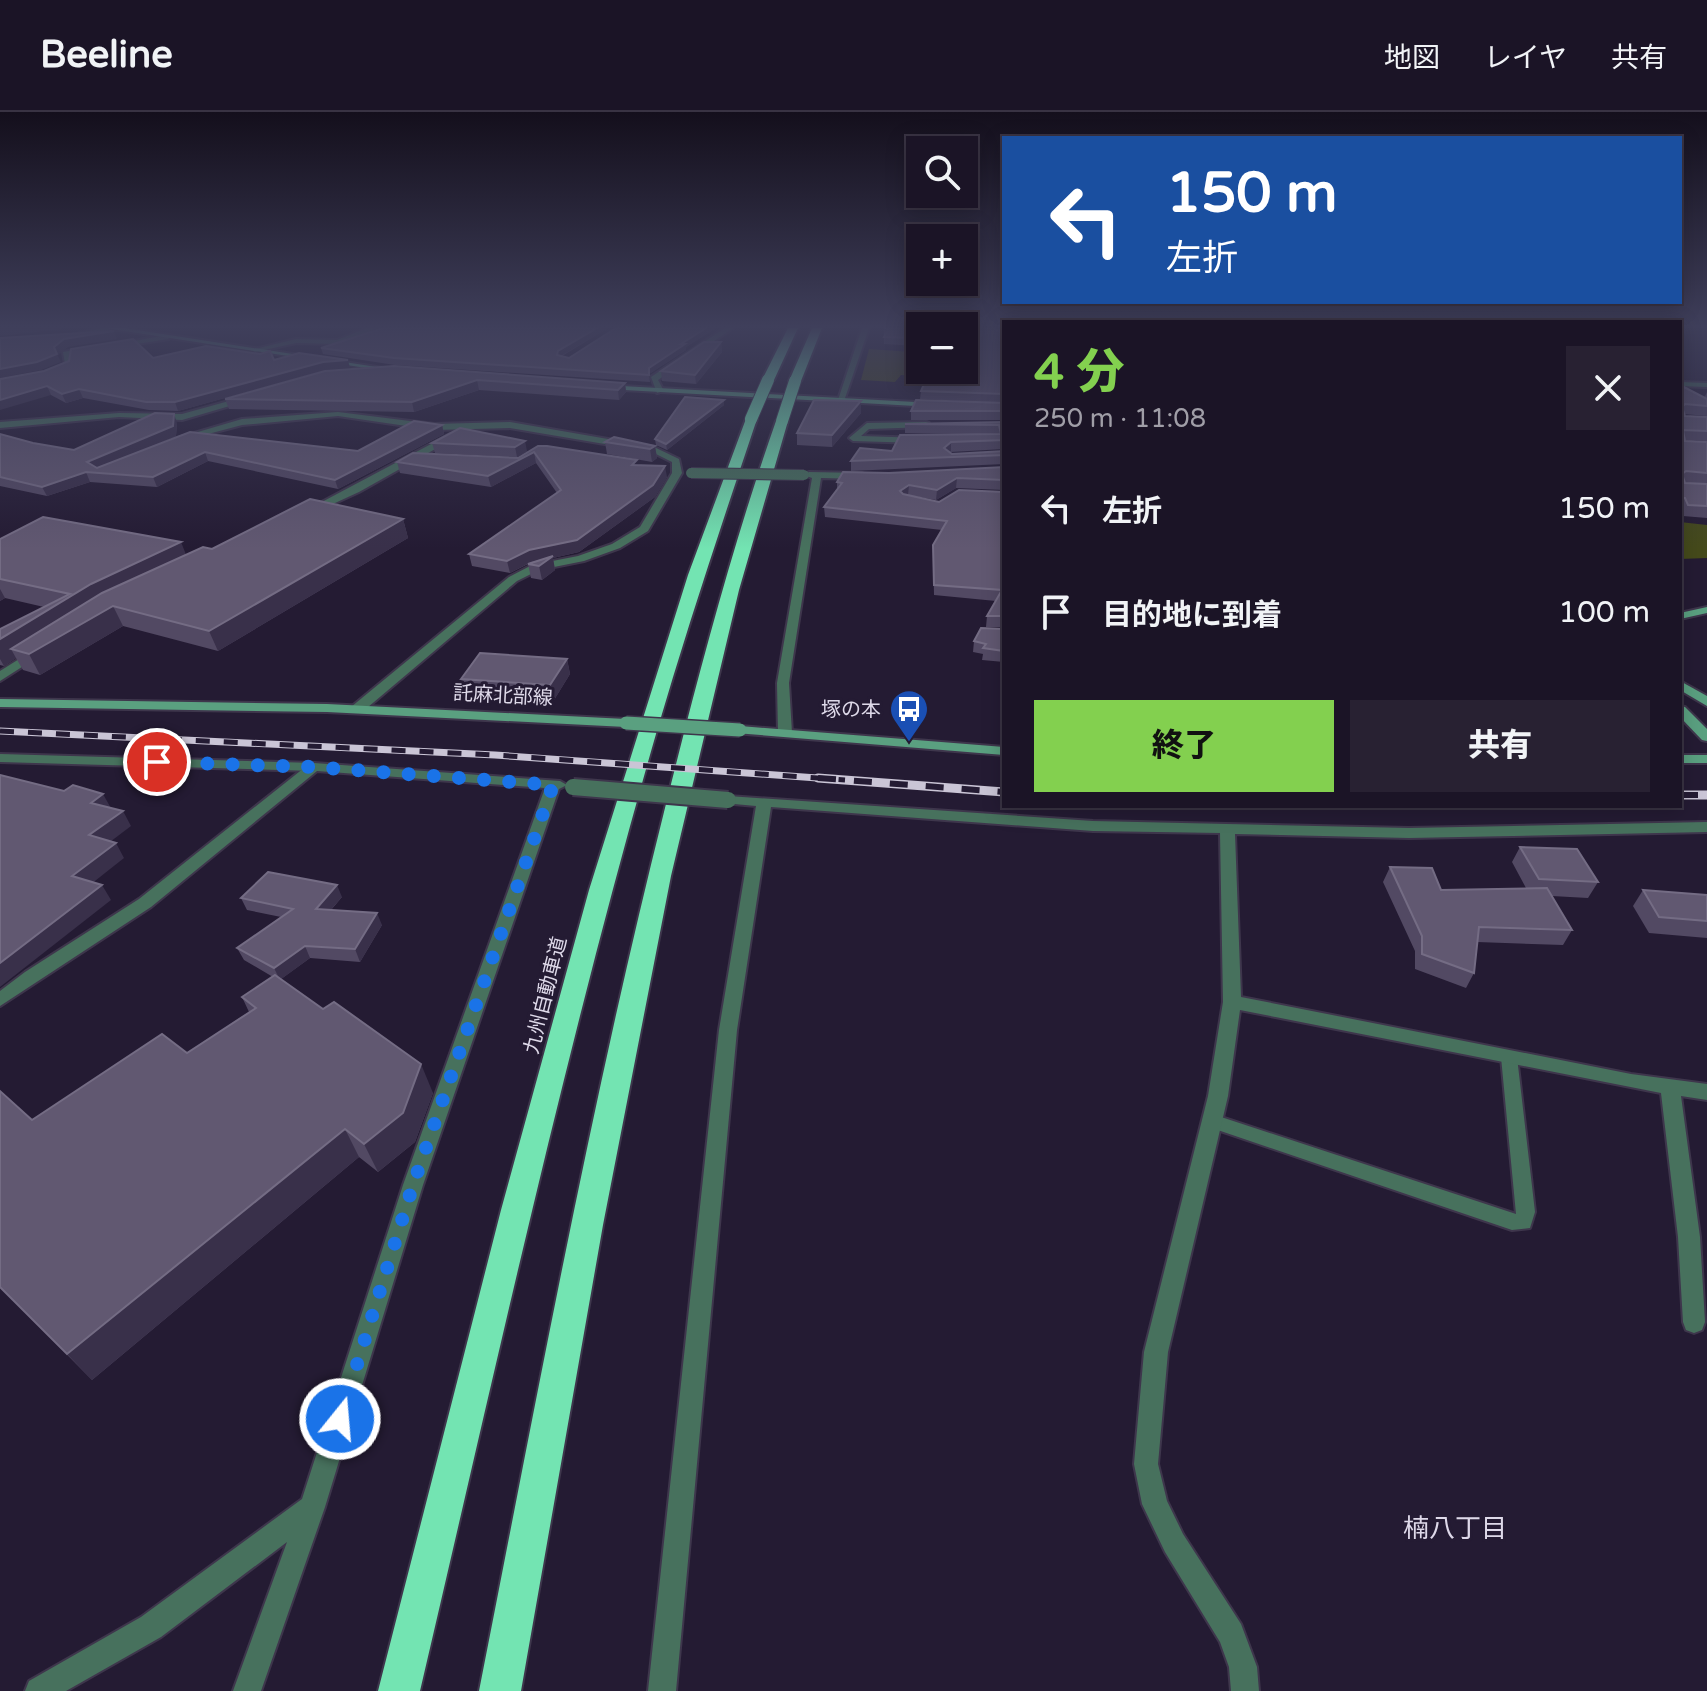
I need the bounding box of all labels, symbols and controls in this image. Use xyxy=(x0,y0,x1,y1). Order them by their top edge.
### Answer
text: Beeline xyxy=(40,32,173,78)
text: 地図 xyxy=(1384,41,1440,75)
text: レイヤ xyxy=(1484,41,1567,75)
text: 共有 xyxy=(1611,41,1667,75)
map controls xyxy=(906,136,978,384)
button: search xyxy=(906,136,978,208)
text: 150 m xyxy=(1166,160,1337,227)
icon: left xyxy=(1034,168,1138,272)
button: + xyxy=(906,224,978,296)
text: 左折 xyxy=(1166,237,1238,280)
button: − xyxy=(906,312,978,384)
text: 4 分 xyxy=(1034,344,1125,402)
button: close xyxy=(1566,346,1650,430)
text: 250 m · 11:08 xyxy=(1034,403,1206,434)
icon: left xyxy=(1034,486,1078,530)
text: 150 m xyxy=(1558,490,1650,527)
text: 左折 xyxy=(1102,493,1162,530)
icon: arrive xyxy=(1034,590,1078,634)
text: 100 m xyxy=(1558,594,1650,631)
text: 目的地に到着 xyxy=(1102,597,1282,634)
street label: 託麻北部線 xyxy=(452,681,554,711)
bus stop icon: 塚の本 xyxy=(888,688,930,743)
place label: 塚の本 xyxy=(821,698,881,722)
button: 終了 xyxy=(1034,700,1334,792)
button: 共有 xyxy=(1350,700,1650,792)
pin xyxy=(123,728,191,796)
icon: arrive xyxy=(135,740,179,784)
street label: 九州自動車道 xyxy=(520,934,572,1056)
position arrow xyxy=(298,1377,382,1461)
district label: 楠八丁目 xyxy=(1403,1513,1507,1544)

